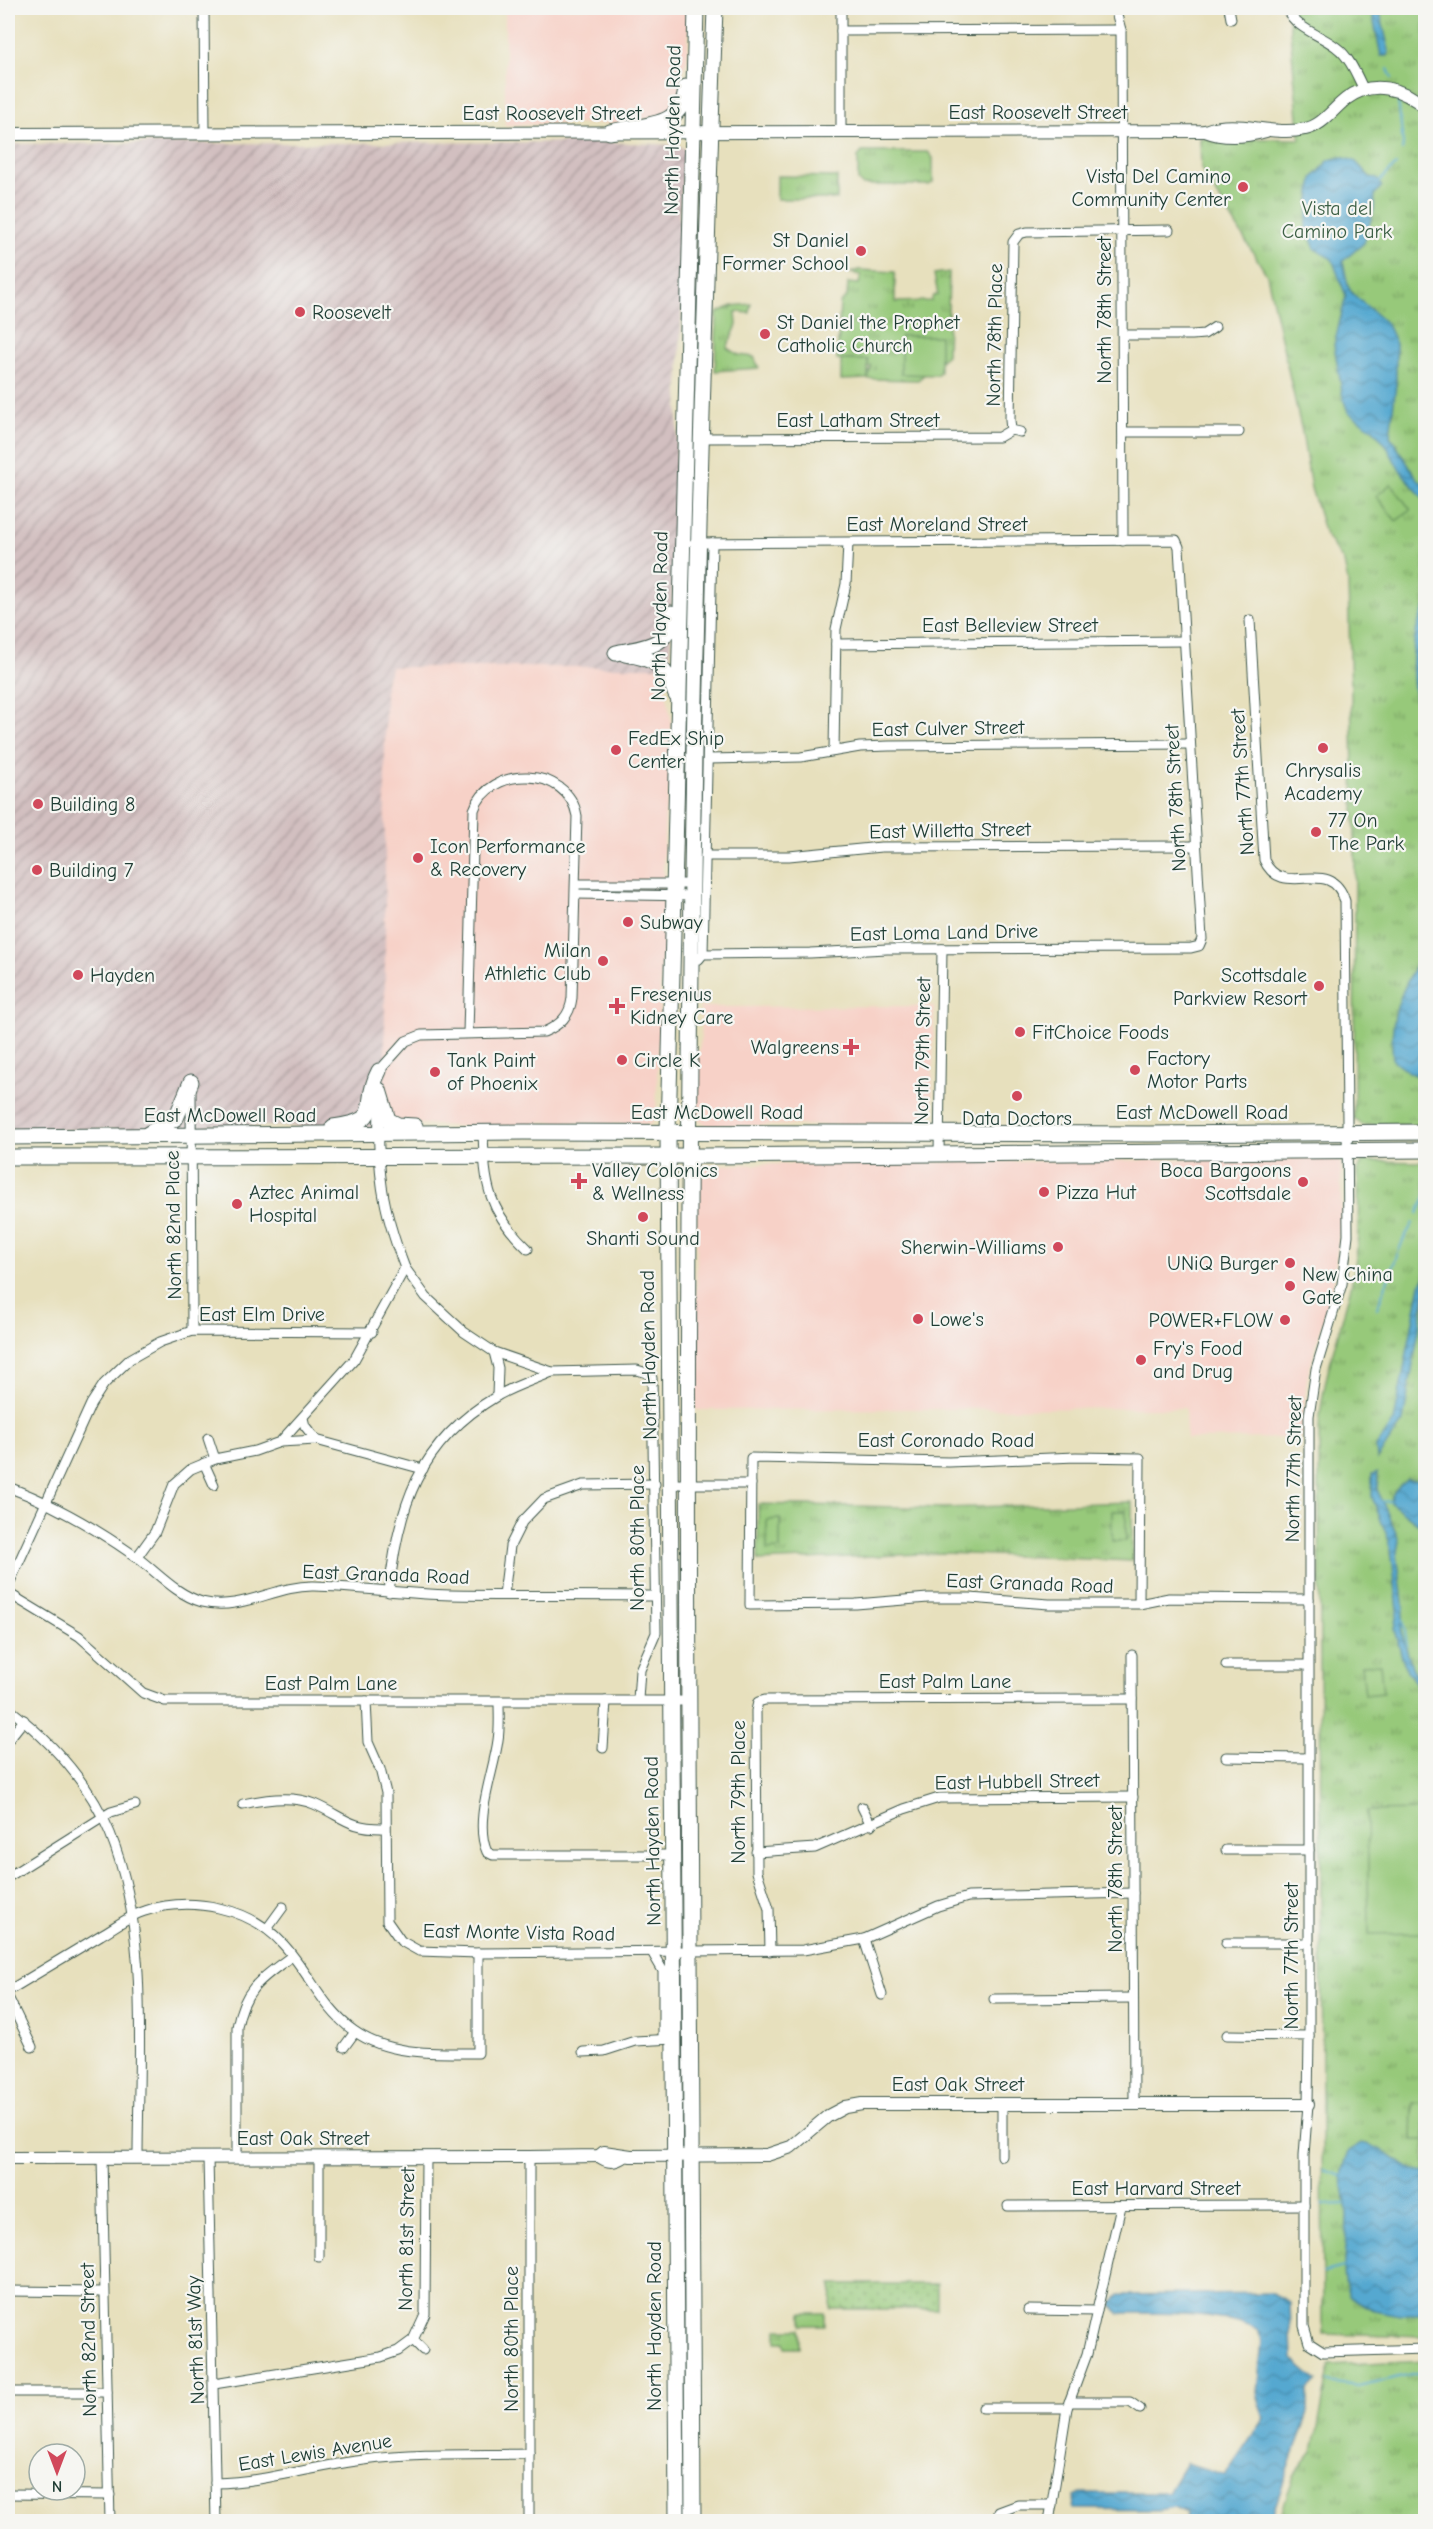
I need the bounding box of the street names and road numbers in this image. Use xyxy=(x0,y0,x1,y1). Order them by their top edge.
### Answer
street label: North Hayden Road xyxy=(660,45,685,215)
street label: East Roosevelt Street xyxy=(949,101,1129,124)
street label: East Roosevelt Street xyxy=(463,102,643,125)
street label: North 78th Street xyxy=(1093,235,1116,384)
street label: North 78th Place xyxy=(982,263,1007,407)
street label: East Latham Street xyxy=(776,409,941,432)
street label: East Moreland Street xyxy=(846,513,1029,536)
street label: North Hayden Road xyxy=(647,531,672,701)
street label: East Belleview Street xyxy=(922,614,1099,637)
street label: North 77th Street xyxy=(1226,707,1259,856)
street label: East Culver Street xyxy=(871,716,1026,741)
street label: North 78th Street xyxy=(1160,722,1191,872)
street label: East Willetta Street xyxy=(869,818,1032,843)
street label: East Loma Land Drive xyxy=(850,919,1038,946)
street label: North 79th Street xyxy=(910,976,935,1125)
street label: East McDowell Road xyxy=(631,1101,803,1124)
street label: East McDowell Road xyxy=(1116,1101,1288,1124)
street label: East McDowell Road xyxy=(144,1104,316,1127)
street label: North 82nd Place xyxy=(161,1150,186,1300)
street label: North Hayden Road xyxy=(636,1270,661,1440)
street label: East Elm Drive xyxy=(199,1303,325,1326)
street label: North 77th Street xyxy=(1281,1394,1306,1543)
street label: East Coronado Road xyxy=(858,1429,1034,1452)
street label: North 80th Place xyxy=(626,1465,649,1611)
street label: East Granada Road xyxy=(302,1560,470,1589)
street label: East Granada Road xyxy=(946,1569,1114,1598)
street label: East Palm Lane xyxy=(879,1670,1011,1693)
street label: East Palm Lane xyxy=(265,1672,397,1695)
street label: North 79th Place xyxy=(727,1720,750,1864)
street label: North Hayden Road xyxy=(640,1756,665,1926)
street label: East Hubbell Street xyxy=(934,1769,1101,1794)
street label: North 78th Street xyxy=(1104,1804,1127,1953)
street label: North 77th Street xyxy=(1280,1881,1303,2029)
street label: East Monte Vista Road xyxy=(423,1919,615,1946)
street label: East Oak Street xyxy=(892,2073,1026,2096)
street label: East Oak Street xyxy=(237,2127,371,2150)
street label: North 81st Street xyxy=(394,2166,419,2311)
street label: East Harvard Street xyxy=(1072,2177,1242,2200)
street label: North Hayden Road xyxy=(643,2241,666,2411)
street label: North 82nd Street xyxy=(76,2262,101,2417)
street label: North 80th Place xyxy=(500,2266,523,2412)
street label: North 81st Way xyxy=(182,2275,209,2405)
street label: East Lewis Avenue xyxy=(237,2429,394,2476)

